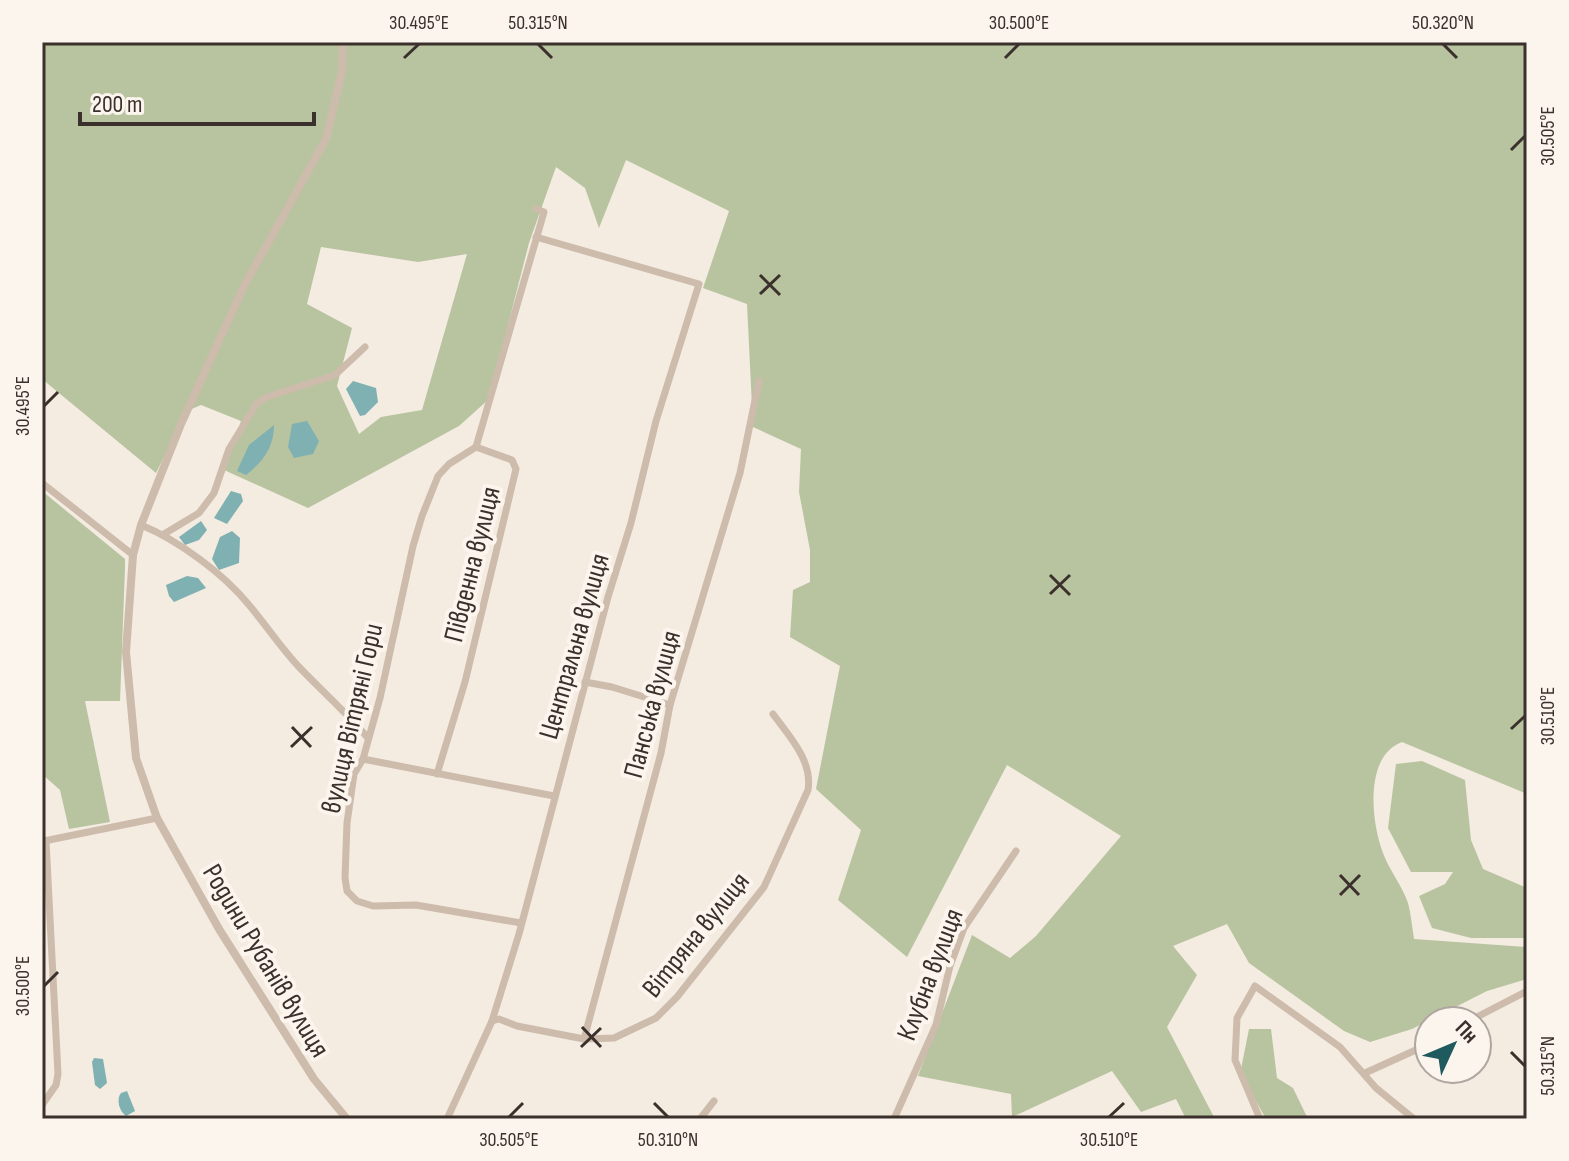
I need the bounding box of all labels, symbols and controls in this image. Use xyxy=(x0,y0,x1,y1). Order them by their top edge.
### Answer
text: 30.495°E xyxy=(389,11,449,35)
text: 50.315°N xyxy=(508,11,568,35)
text: 30.500°E xyxy=(989,11,1049,35)
text: 50.320°N xyxy=(1412,11,1474,35)
scale bar xyxy=(80,76,314,126)
text: 200 m xyxy=(92,90,143,119)
text: 30.505°E xyxy=(1536,106,1560,166)
text: 30.495°E xyxy=(11,376,35,436)
street label: Південна вулиця xyxy=(437,483,508,646)
street label: Центральна вулиця xyxy=(532,550,617,743)
street label: вулиця Вітряні Гори xyxy=(315,620,390,816)
street label: Панська вулиця xyxy=(617,627,688,782)
text: 30.510°E xyxy=(1536,687,1560,745)
street label: Родини Рубанів вулиця xyxy=(195,858,336,1063)
street label: Вітряна вулиця xyxy=(636,866,757,1004)
street label: Клубна вулиця xyxy=(890,904,971,1045)
text: 30.500°E xyxy=(11,956,35,1016)
north arrow xyxy=(1413,1005,1493,1085)
text: Пн xyxy=(1449,1015,1483,1049)
text: 50.315°N xyxy=(1536,1036,1560,1096)
text: 30.505°E xyxy=(479,1128,539,1152)
text: 50.310°N xyxy=(638,1128,698,1152)
text: 30.510°E xyxy=(1080,1128,1138,1152)

